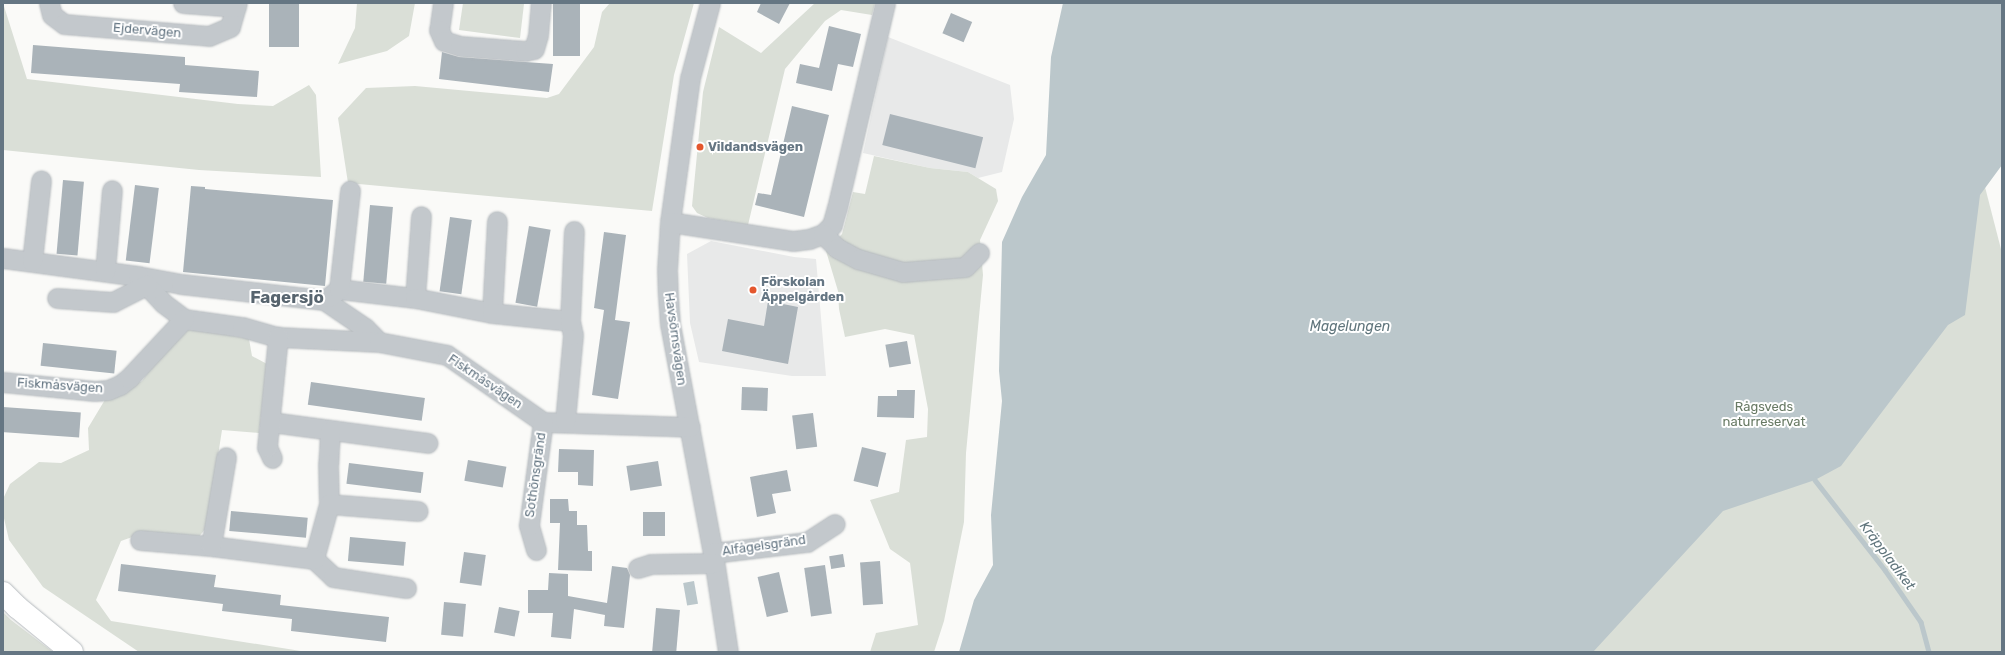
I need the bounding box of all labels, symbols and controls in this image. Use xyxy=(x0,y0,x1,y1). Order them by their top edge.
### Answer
street label: Ejdervägen xyxy=(112,20,182,42)
place label: Vildandsvägen xyxy=(708,139,803,155)
marker: Vildandsvägen xyxy=(695,142,705,152)
place label: Förskolan Äppelgården xyxy=(761,275,844,306)
marker: Förskolan Äppelgården xyxy=(748,285,758,295)
district label: Fagersjö xyxy=(250,288,324,308)
street label: Havsörnsvägen xyxy=(661,292,689,386)
water label: Magelungen xyxy=(1310,319,1390,335)
street label: Fiskmåsvägen xyxy=(445,351,525,413)
street label: Fiskmåsvägen xyxy=(16,375,104,397)
park label: Rågsveds naturreservat xyxy=(1723,400,1805,431)
street label: Sothönsgränd xyxy=(522,431,550,519)
water label: Kräppladiket xyxy=(1856,518,1918,594)
street label: Alfågelsgränd xyxy=(721,532,807,560)

